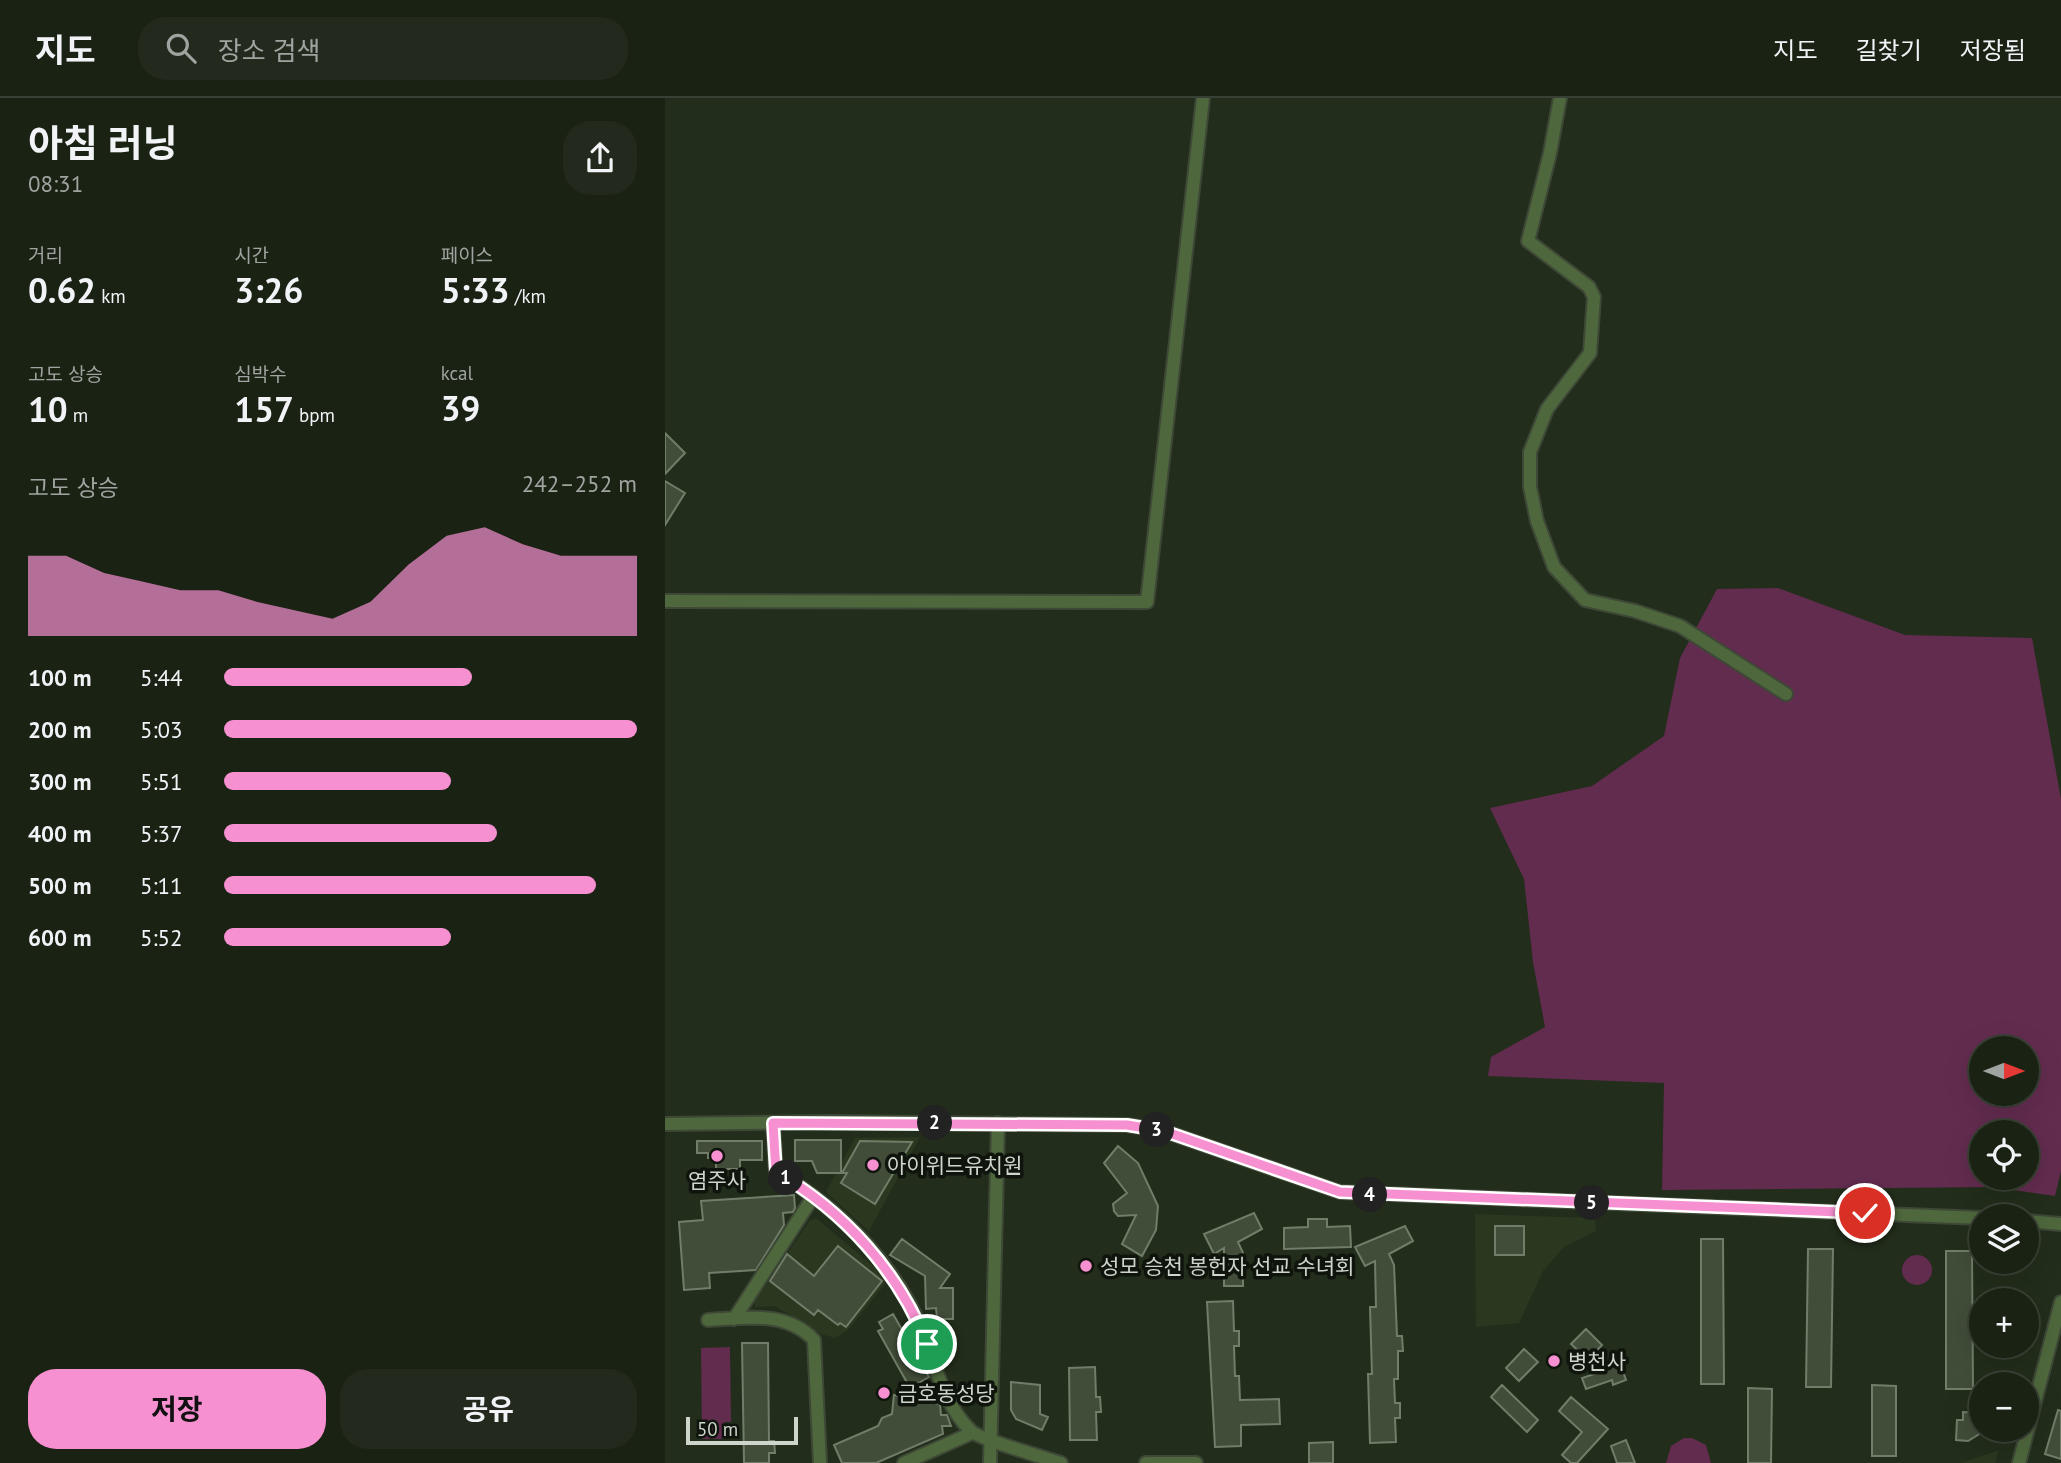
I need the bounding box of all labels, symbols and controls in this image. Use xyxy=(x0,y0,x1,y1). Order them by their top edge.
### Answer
search box xyxy=(138,17,628,80)
text: 지도 xyxy=(35,28,96,71)
icon: search xyxy=(162,29,200,67)
text: 장소 검색 xyxy=(218,34,320,67)
text: 지도 xyxy=(1773,35,1818,66)
text: 길찾기 xyxy=(1856,35,1922,66)
text: 저장됨 xyxy=(1960,35,2026,66)
text: 아침 러닝 xyxy=(28,118,177,167)
button: share xyxy=(563,121,637,195)
text: 08:31 xyxy=(28,169,83,198)
text: 거리 xyxy=(28,243,63,267)
text: 시간 xyxy=(234,243,269,267)
text: 페이스 xyxy=(441,243,493,267)
text: 0.62 xyxy=(28,267,96,313)
text: 3:26 xyxy=(234,267,303,313)
text: 5:33 xyxy=(441,267,510,313)
text: km xyxy=(96,284,126,308)
text: /km xyxy=(510,284,546,308)
text: kcal xyxy=(441,361,473,385)
text: 고도 상승 xyxy=(28,362,103,386)
text: 심박수 xyxy=(234,362,287,386)
text: 39 xyxy=(441,385,480,431)
text: 10 xyxy=(28,386,68,432)
text: 157 xyxy=(234,386,294,432)
text: m xyxy=(68,403,88,427)
text: bpm xyxy=(294,403,335,427)
text: 242–252 m xyxy=(522,469,637,498)
text: 고도 상승 xyxy=(28,473,119,502)
text: 100 m xyxy=(28,663,91,692)
text: 5:44 xyxy=(140,663,183,692)
text: 200 m xyxy=(28,715,91,744)
text: 5:03 xyxy=(140,715,183,744)
text: 300 m xyxy=(28,767,91,796)
text: 5:51 xyxy=(140,767,183,796)
text: 400 m xyxy=(28,819,91,848)
text: 5:37 xyxy=(140,819,183,848)
text: 500 m xyxy=(28,871,91,900)
text: 5:11 xyxy=(140,871,183,900)
text: 600 m xyxy=(28,923,91,952)
text: 5:52 xyxy=(140,923,183,952)
north arrow xyxy=(1969,1036,2039,1106)
map controls xyxy=(1969,1036,2039,1442)
pin: 2 xyxy=(917,1105,953,1140)
text: 2 xyxy=(929,1110,940,1134)
pin: 3 xyxy=(1140,1112,1175,1148)
text: 3 xyxy=(1151,1117,1162,1141)
button: locate xyxy=(1969,1120,2039,1190)
marker: 염주사 xyxy=(709,1148,725,1164)
place label: 아이위드유치원 xyxy=(887,1152,1022,1179)
marker: 아이위드유치원 xyxy=(865,1157,881,1173)
pin: 1 xyxy=(769,1160,803,1196)
text: 1 xyxy=(780,1165,791,1189)
place label: 염주사 xyxy=(688,1167,746,1194)
pin: 4 xyxy=(1353,1178,1387,1212)
text: 4 xyxy=(1364,1182,1375,1206)
pin xyxy=(1835,1183,1895,1243)
pin: 5 xyxy=(1574,1186,1609,1220)
text: 5 xyxy=(1586,1190,1597,1214)
icon: check xyxy=(1846,1194,1884,1232)
button: layers xyxy=(1969,1204,2039,1274)
place label: 성모 승천 봉헌자 선교 수녀회 xyxy=(1100,1253,1354,1280)
marker: 성모 승천 봉헌자 선교 수녀회 xyxy=(1078,1258,1094,1274)
button: + xyxy=(1969,1288,2039,1358)
pin xyxy=(897,1314,957,1374)
icon: arrive xyxy=(908,1325,946,1363)
place label: 병천사 xyxy=(1568,1348,1626,1375)
marker: 병천사 xyxy=(1546,1353,1562,1369)
button: 저장 xyxy=(28,1369,326,1449)
button: 공유 xyxy=(340,1369,637,1449)
button: − xyxy=(1969,1372,2039,1442)
place label: 금호동성당 xyxy=(898,1380,995,1407)
marker: 금호동성당 xyxy=(876,1385,892,1401)
scale bar xyxy=(686,1414,798,1446)
text: 50 m xyxy=(697,1417,738,1441)

